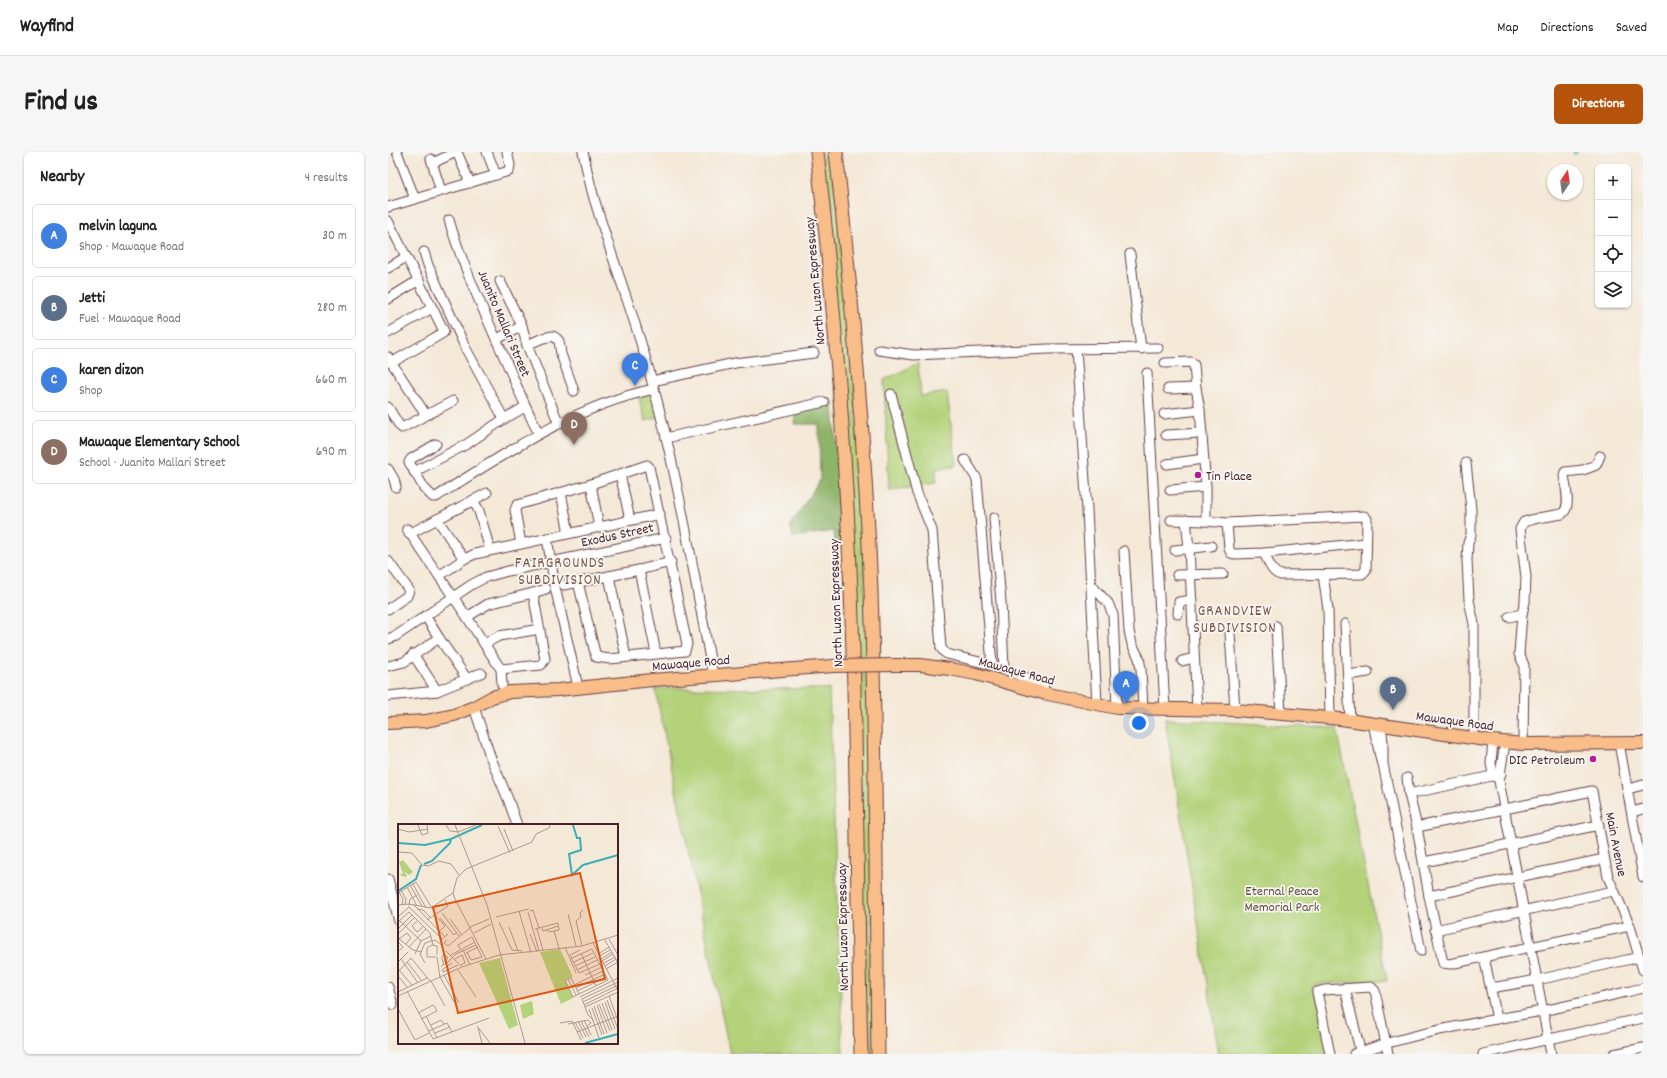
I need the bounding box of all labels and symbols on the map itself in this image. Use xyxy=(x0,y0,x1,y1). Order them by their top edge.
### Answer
north arrow xyxy=(1547,164,1583,200)
street label: North Luzon Expressway xyxy=(800,216,832,346)
street label: Juanito Mallari Street xyxy=(472,267,535,380)
pin: C xyxy=(622,353,648,386)
pin: D xyxy=(561,412,587,445)
place label: Tin Place xyxy=(1206,467,1252,487)
marker: Tin Place xyxy=(1193,470,1203,480)
street label: Exodus Street xyxy=(579,519,655,553)
street label: North Luzon Expressway xyxy=(825,538,849,667)
district label: FAIRGROUNDS SUBDIVISION xyxy=(515,553,605,592)
district label: GRANDVIEW SUBDIVISION xyxy=(1193,601,1277,640)
street label: Mawaque Road xyxy=(651,651,731,677)
street label: Mawaque Road xyxy=(976,652,1057,692)
pin: A xyxy=(1113,671,1139,704)
pin: B xyxy=(1380,677,1406,710)
street label: Mawaque Road xyxy=(1415,707,1495,737)
your location xyxy=(1129,713,1149,733)
place label: DIC Petroleum xyxy=(1509,751,1585,771)
marker: DIC Petroleum xyxy=(1588,754,1598,764)
street label: Main Avenue xyxy=(1599,810,1631,878)
inset map xyxy=(398,824,618,1044)
street label: North Luzon Expressway xyxy=(833,862,855,991)
park label: Eternal Peace Memorial Park xyxy=(1245,882,1320,918)

